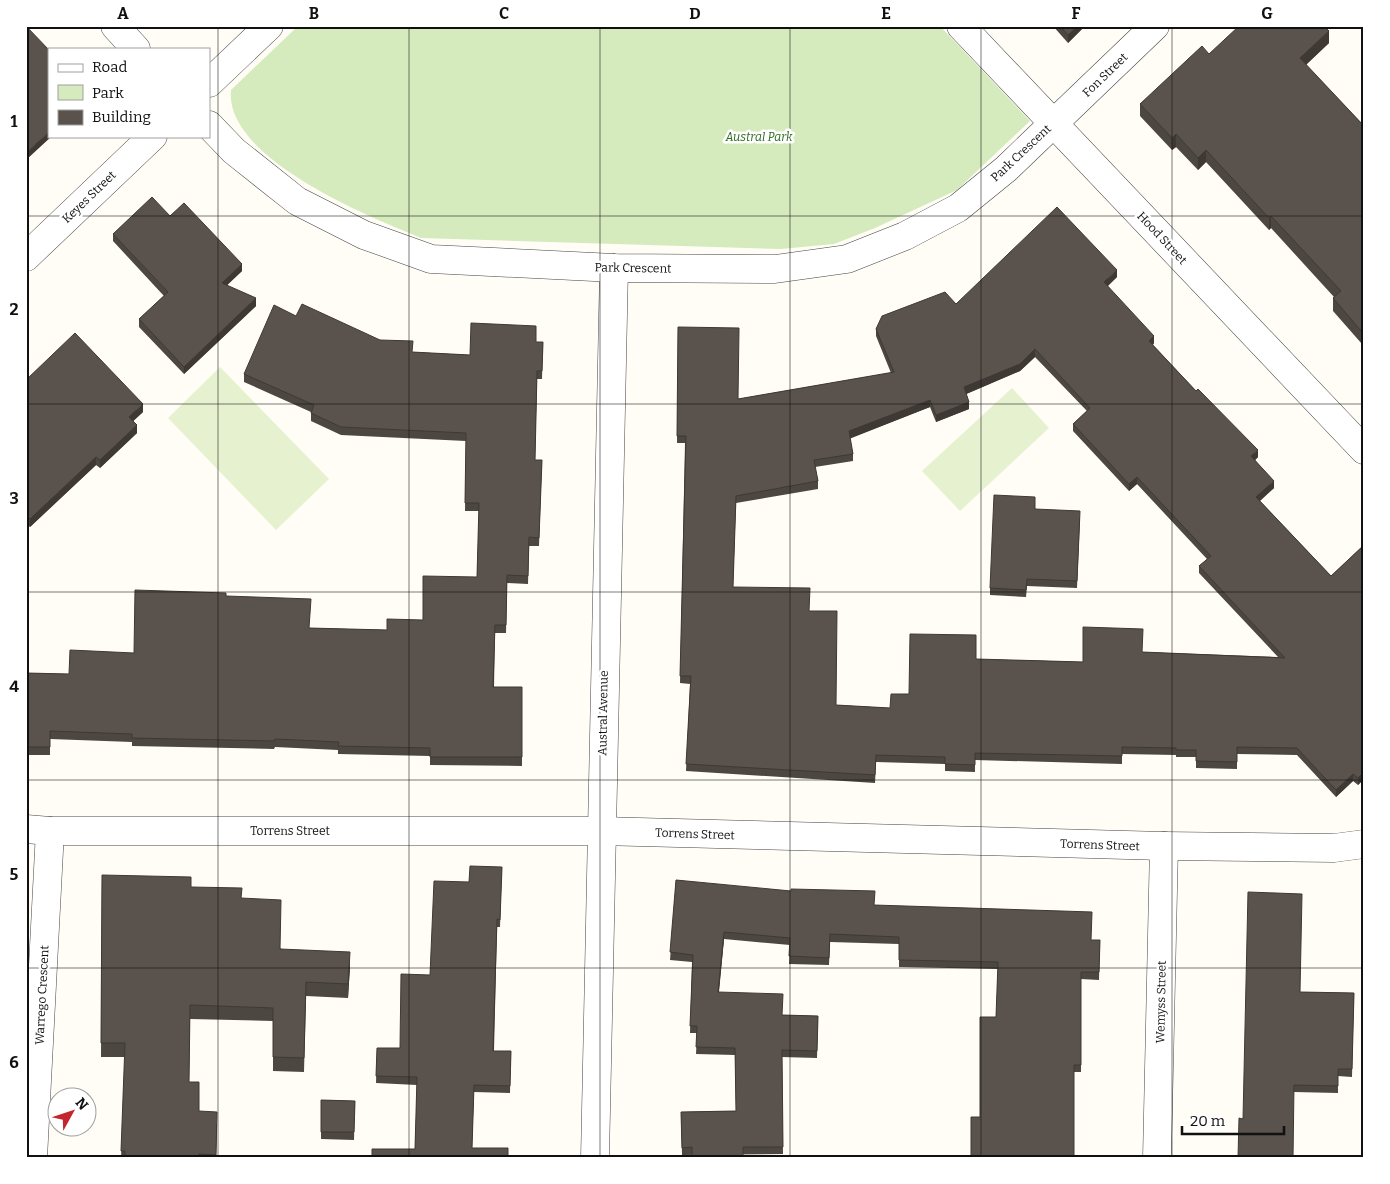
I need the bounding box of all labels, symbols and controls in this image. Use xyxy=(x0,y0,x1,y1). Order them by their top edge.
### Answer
text: A xyxy=(117,4,129,23)
text: B xyxy=(309,4,319,23)
text: C xyxy=(499,4,509,23)
text: D xyxy=(689,4,701,23)
text: E xyxy=(881,4,891,23)
text: F xyxy=(1072,4,1081,23)
text: G xyxy=(1261,4,1273,23)
legend xyxy=(48,48,210,138)
street label: Fon Street xyxy=(1080,50,1131,100)
text: Road xyxy=(92,58,127,76)
text: Park xyxy=(92,84,124,102)
text: Building xyxy=(92,108,151,126)
text: 1 xyxy=(11,112,18,131)
street label: Park Crescent xyxy=(988,121,1054,184)
park label: Austral Park xyxy=(724,130,793,144)
street label: Keyes Street xyxy=(59,168,119,226)
street label: Hood Street xyxy=(1134,209,1190,268)
street label: Park Crescent xyxy=(594,260,672,276)
text: 2 xyxy=(9,300,19,319)
text: 3 xyxy=(9,489,19,508)
street label: Austral Avenue xyxy=(595,670,611,756)
text: 4 xyxy=(9,677,19,696)
street label: Torrens Street xyxy=(250,824,330,838)
street label: Torrens Street xyxy=(655,826,736,842)
street label: Torrens Street xyxy=(1060,837,1141,853)
text: 5 xyxy=(10,865,19,884)
street label: Warrego Crescent xyxy=(32,944,52,1045)
street label: Wemyss Street xyxy=(1153,960,1169,1044)
text: 6 xyxy=(9,1053,19,1072)
north arrow xyxy=(48,1086,98,1136)
text: N xyxy=(72,1094,92,1114)
scale bar xyxy=(1182,1104,1285,1136)
text: 20 m xyxy=(1190,1112,1226,1130)

